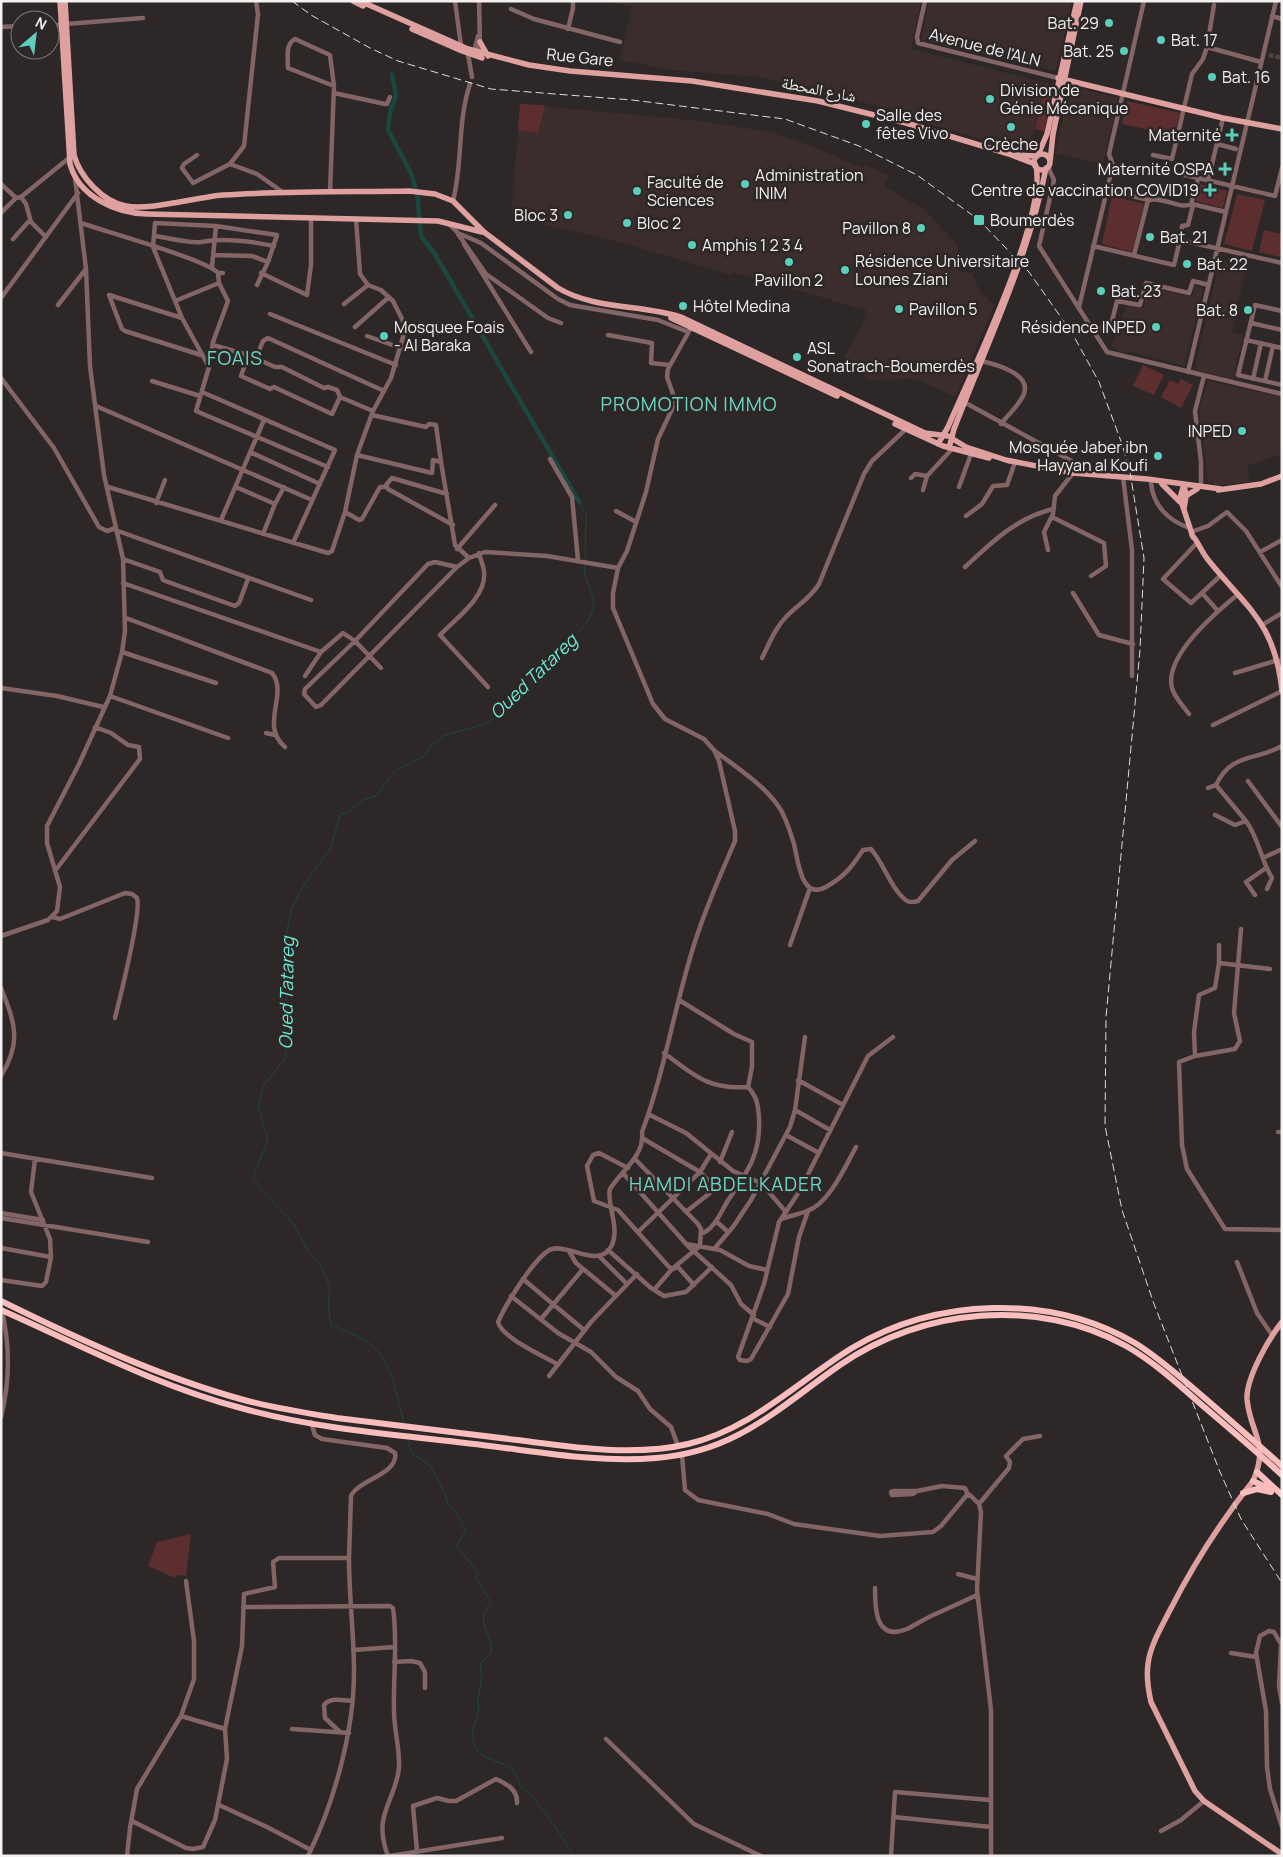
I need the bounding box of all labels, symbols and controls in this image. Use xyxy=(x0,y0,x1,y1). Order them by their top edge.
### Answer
north arrow xyxy=(10,10,60,60)
text: N xyxy=(32,12,50,34)
place label: Bat. 29 xyxy=(1048,12,1099,34)
marker: Bat. 29 xyxy=(1103,17,1115,29)
street label: Avenue de l'ALN xyxy=(927,23,1043,71)
place label: Bat. 17 xyxy=(1171,29,1218,51)
marker: Bat. 17 xyxy=(1155,34,1167,46)
place label: Bat. 25 xyxy=(1063,40,1114,62)
street label: Rue Gare xyxy=(545,43,615,71)
marker: Bat. 25 xyxy=(1118,45,1130,57)
place label: Bat. 16 xyxy=(1222,66,1271,88)
street label: شارع المحطة xyxy=(780,71,858,107)
marker: Bat. 16 xyxy=(1206,71,1218,83)
place label: Division de Génie Mécanique xyxy=(1000,79,1128,119)
marker: Division de Génie Mécanique xyxy=(984,93,996,105)
place label: Salle des fêtes Vivo xyxy=(876,104,948,144)
marker: Salle des fêtes Vivo xyxy=(860,118,872,130)
marker: Crèche xyxy=(1005,121,1017,133)
place label: Maternité xyxy=(1148,124,1221,146)
marker: Maternité xyxy=(1225,128,1239,142)
place label: Crèche xyxy=(984,133,1038,155)
place label: Maternité OSPA xyxy=(1098,158,1214,180)
marker: Maternité OSPA xyxy=(1218,162,1232,176)
place label: Administration INIM xyxy=(755,164,863,204)
place label: Faculté de Sciences xyxy=(647,171,724,211)
marker: Administration INIM xyxy=(739,178,751,190)
place label: Centre de vaccination COVID19 xyxy=(971,179,1199,201)
marker: Centre de vaccination COVID19 xyxy=(1203,183,1217,197)
marker: Faculté de Sciences xyxy=(631,185,643,197)
place label: Bloc 3 xyxy=(514,204,558,226)
marker: Bloc 3 xyxy=(562,209,574,221)
place label: Boumerdès xyxy=(990,209,1074,231)
place label: Bloc 2 xyxy=(637,212,681,234)
marker: Boumerdès xyxy=(972,213,986,227)
marker: Bloc 2 xyxy=(621,217,633,229)
place label: Pavillon 8 xyxy=(842,217,911,239)
marker: Pavillon 8 xyxy=(915,222,927,234)
place label: Bat. 21 xyxy=(1160,226,1208,248)
marker: Bat. 21 xyxy=(1144,231,1156,243)
place label: Amphis 1 2 3 4 xyxy=(702,234,803,256)
marker: Amphis 1 2 3 4 xyxy=(686,239,698,251)
place label: Résidence Universitaire Lounes Ziani xyxy=(855,250,1029,290)
place label: Bat. 22 xyxy=(1197,253,1248,275)
marker: Pavillon 2 xyxy=(783,256,795,268)
marker: Bat. 22 xyxy=(1181,258,1193,270)
marker: Résidence Universitaire Lounes Ziani xyxy=(839,264,851,276)
place label: Pavillon 2 xyxy=(755,269,823,291)
place label: Bat. 23 xyxy=(1111,280,1161,302)
marker: Bat. 23 xyxy=(1095,285,1107,297)
place label: Hôtel Medina xyxy=(693,295,790,317)
place label: Pavillon 5 xyxy=(909,298,978,320)
place label: Bat. 8 xyxy=(1196,299,1238,321)
marker: Hôtel Medina xyxy=(677,300,689,312)
marker: Pavillon 5 xyxy=(893,303,905,315)
marker: Bat. 8 xyxy=(1242,304,1254,316)
place label: Mosquee Foais - Al Baraka xyxy=(394,316,504,356)
place label: Résidence INPED xyxy=(1021,316,1146,338)
marker: Résidence INPED xyxy=(1150,321,1162,333)
marker: Mosquee Foais - Al Baraka xyxy=(378,330,390,342)
place label: ASL Sonatrach-Boumerdès xyxy=(807,337,975,377)
district label: FOAIS xyxy=(207,345,263,371)
marker: ASL Sonatrach-Boumerdès xyxy=(791,351,803,363)
district label: PROMOTION IMMO xyxy=(601,391,777,417)
place label: INPED xyxy=(1188,420,1232,442)
marker: INPED xyxy=(1236,425,1248,437)
place label: Mosquée Jaber ibn Hayyan al Koufi xyxy=(1009,436,1148,476)
marker: Mosquée Jaber ibn Hayyan al Koufi xyxy=(1152,450,1164,462)
water label: Oued Tatareg xyxy=(484,627,583,724)
water label: Oued Tatareg xyxy=(273,935,299,1050)
district label: HAMDI ABDELKADER xyxy=(629,1171,823,1197)

